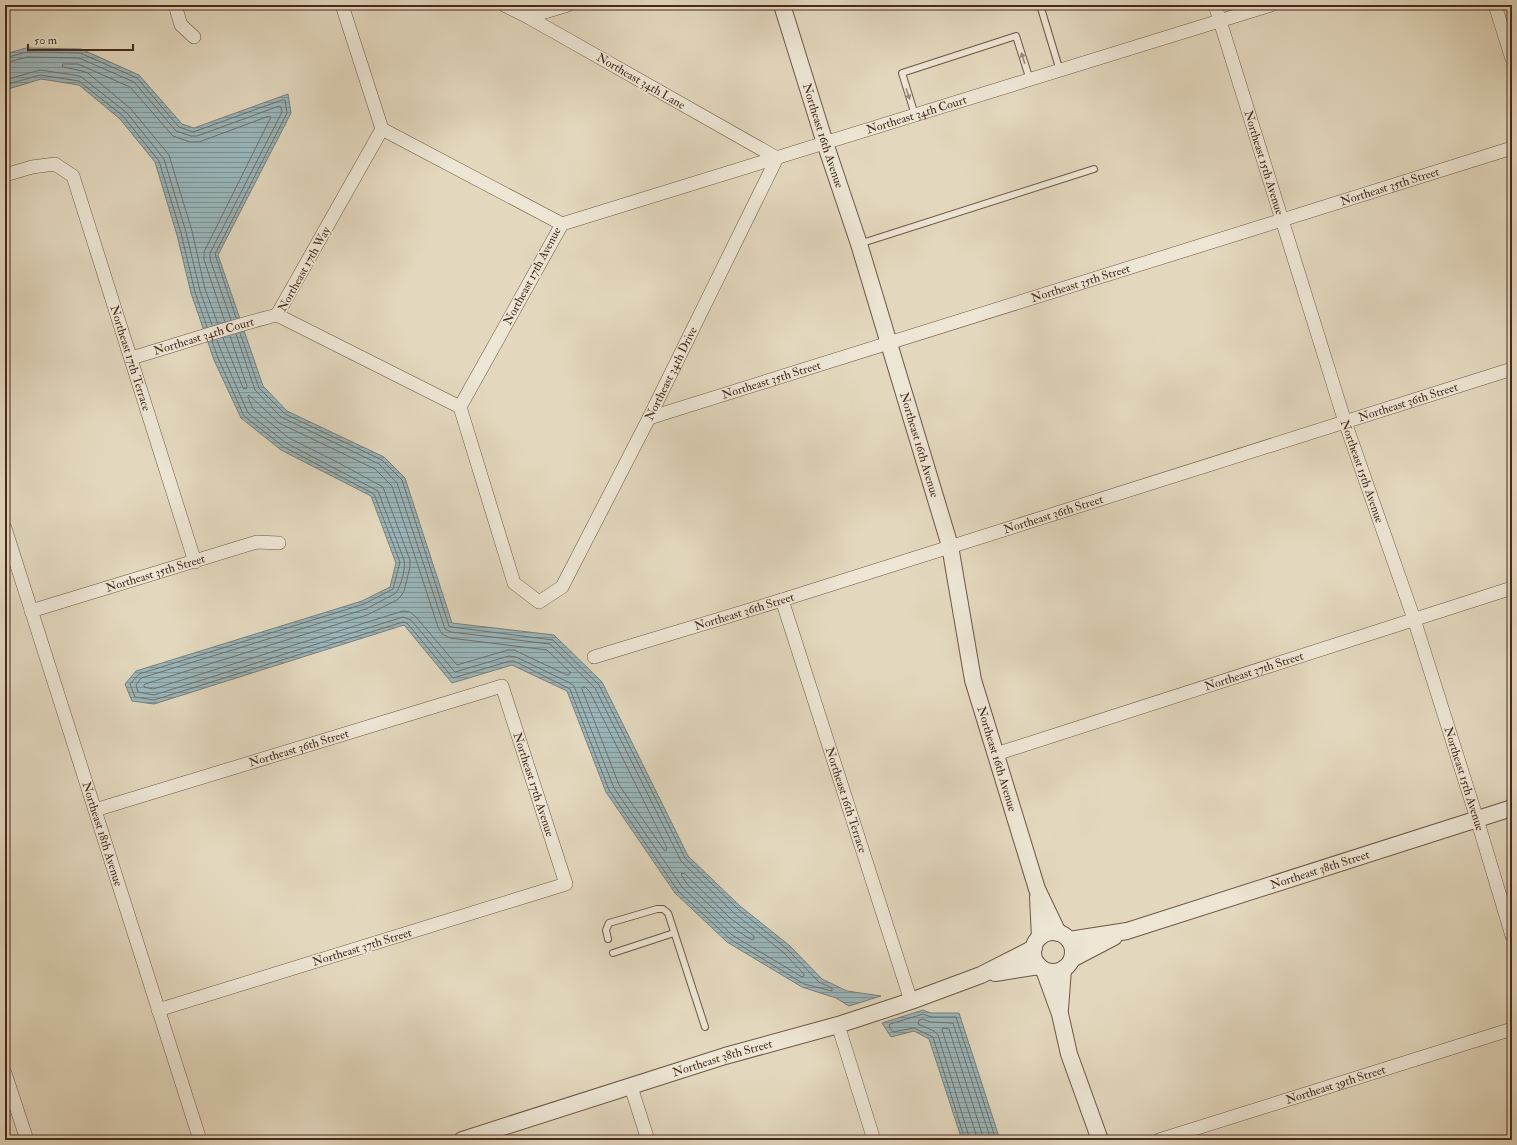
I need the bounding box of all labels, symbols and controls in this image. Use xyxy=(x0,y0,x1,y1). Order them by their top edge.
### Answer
scale bar xyxy=(28,26,133,52)
text: 50 m xyxy=(34,33,58,48)
street label: Northeast 34th Lane xyxy=(594,50,688,113)
one-way arrow xyxy=(1020,52,1026,64)
street label: Northeast 16th Avenue xyxy=(799,82,847,190)
one-way arrow xyxy=(906,88,912,100)
street label: Northeast 34th Court xyxy=(865,92,969,138)
street label: Northeast 15th Avenue xyxy=(1240,109,1287,217)
street label: Northeast 35th Street xyxy=(1338,164,1441,209)
street label: Northeast 17th Way xyxy=(275,223,334,314)
street label: Northeast 17th Avenue xyxy=(500,225,565,328)
street label: Northeast 35th Street xyxy=(1029,261,1132,306)
street label: Northeast 17th Terrace xyxy=(106,304,154,413)
street label: Northeast 34th Court xyxy=(152,314,256,359)
street label: Northeast 34th Drive xyxy=(642,324,701,423)
street label: Northeast 35th Street xyxy=(720,358,823,403)
street label: Northeast 36th Street xyxy=(1356,380,1460,425)
street label: Northeast 16th Avenue xyxy=(896,391,942,500)
street label: Northeast 15th Avenue xyxy=(1337,418,1387,525)
street label: Northeast 36th Street xyxy=(1002,492,1105,537)
street label: Northeast 35th Street xyxy=(104,551,207,596)
street label: Northeast 36th Street xyxy=(693,590,796,634)
street label: Northeast 37th Street xyxy=(1203,649,1306,694)
street label: Northeast 16th Avenue xyxy=(974,705,1020,813)
street label: Northeast 15th Avenue xyxy=(1440,725,1487,833)
street label: Northeast 36th Street xyxy=(247,726,351,771)
street label: Northeast 17th Avenue xyxy=(510,731,557,839)
street label: Northeast 16th Terrace xyxy=(822,745,870,855)
street label: Northeast 18th Avenue xyxy=(78,780,126,888)
street label: Northeast 38th Street xyxy=(1268,847,1371,893)
street label: Northeast 37th Street xyxy=(311,925,414,970)
street label: Northeast 38th Street xyxy=(671,1036,774,1080)
street label: Northeast 39th Street xyxy=(1284,1062,1388,1108)

